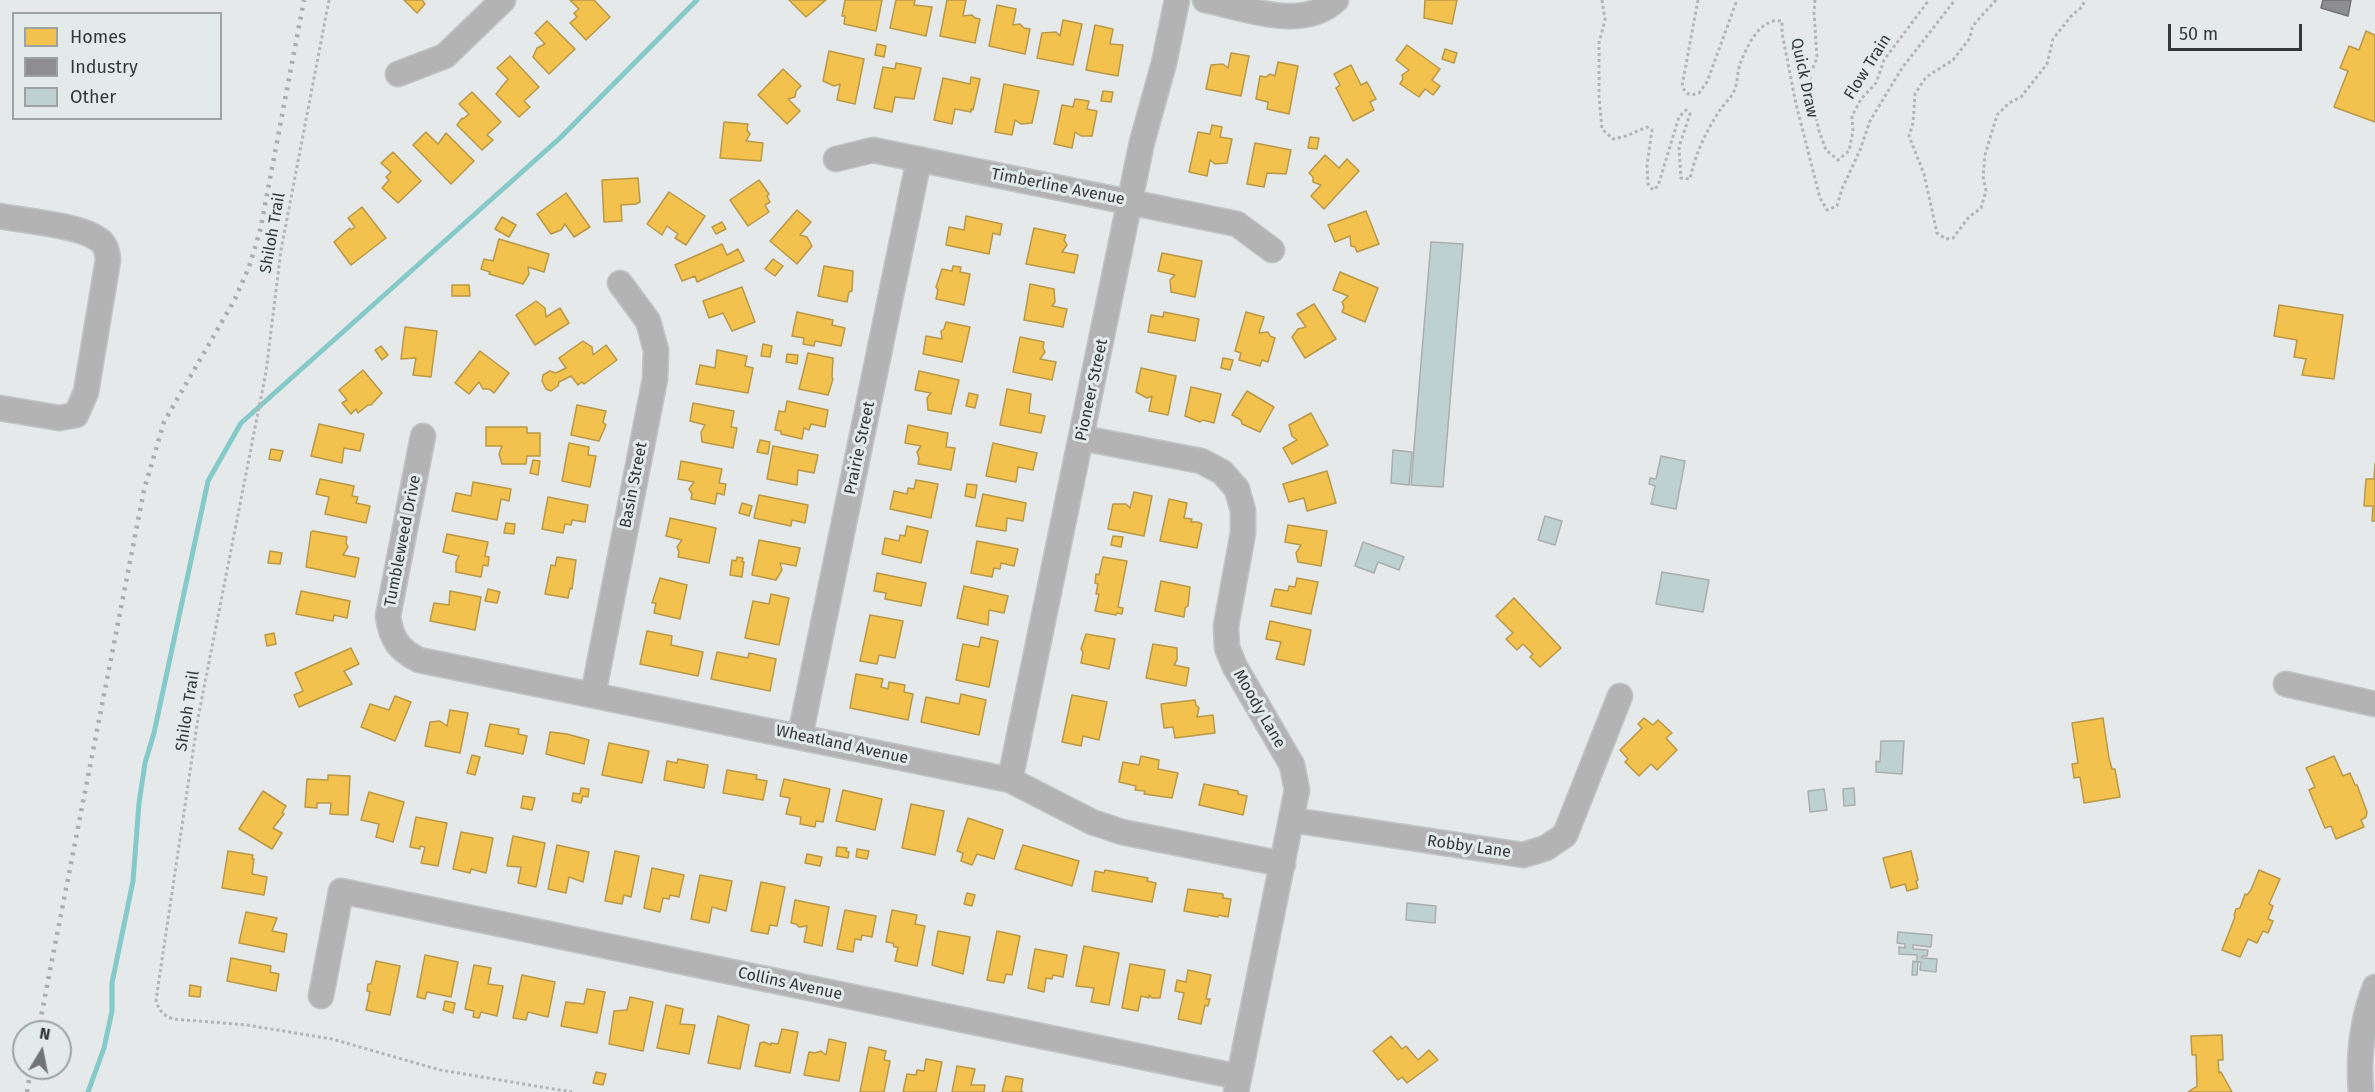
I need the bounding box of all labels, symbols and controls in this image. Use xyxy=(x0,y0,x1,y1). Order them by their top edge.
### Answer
legend xyxy=(12,12,222,120)
scale bar xyxy=(2171,12,2304,50)
text: 50 m xyxy=(2179,23,2218,45)
text: Homes xyxy=(70,26,126,48)
street label: Flow Train xyxy=(1840,31,1896,103)
street label: Quick Draw xyxy=(1786,36,1822,120)
text: Industry xyxy=(70,56,138,78)
text: Other xyxy=(70,86,116,108)
street label: Timberline Avenue xyxy=(990,165,1126,209)
street label: Shiloh Trail xyxy=(256,191,290,275)
street label: Pioneer Street xyxy=(1072,337,1112,443)
street label: Prairie Street xyxy=(841,400,879,496)
street label: Basin Street xyxy=(616,440,652,530)
street label: Tumbleweed Drive xyxy=(381,474,425,608)
street label: Moody Lane xyxy=(1229,666,1289,752)
street label: Shiloh Trail xyxy=(172,669,204,753)
street label: Wheatland Avenue xyxy=(774,722,910,768)
street label: Robby Lane xyxy=(1426,832,1512,862)
street label: Collins Avenue xyxy=(736,964,844,1004)
north arrow xyxy=(12,1020,72,1080)
text: N xyxy=(38,1023,52,1044)

